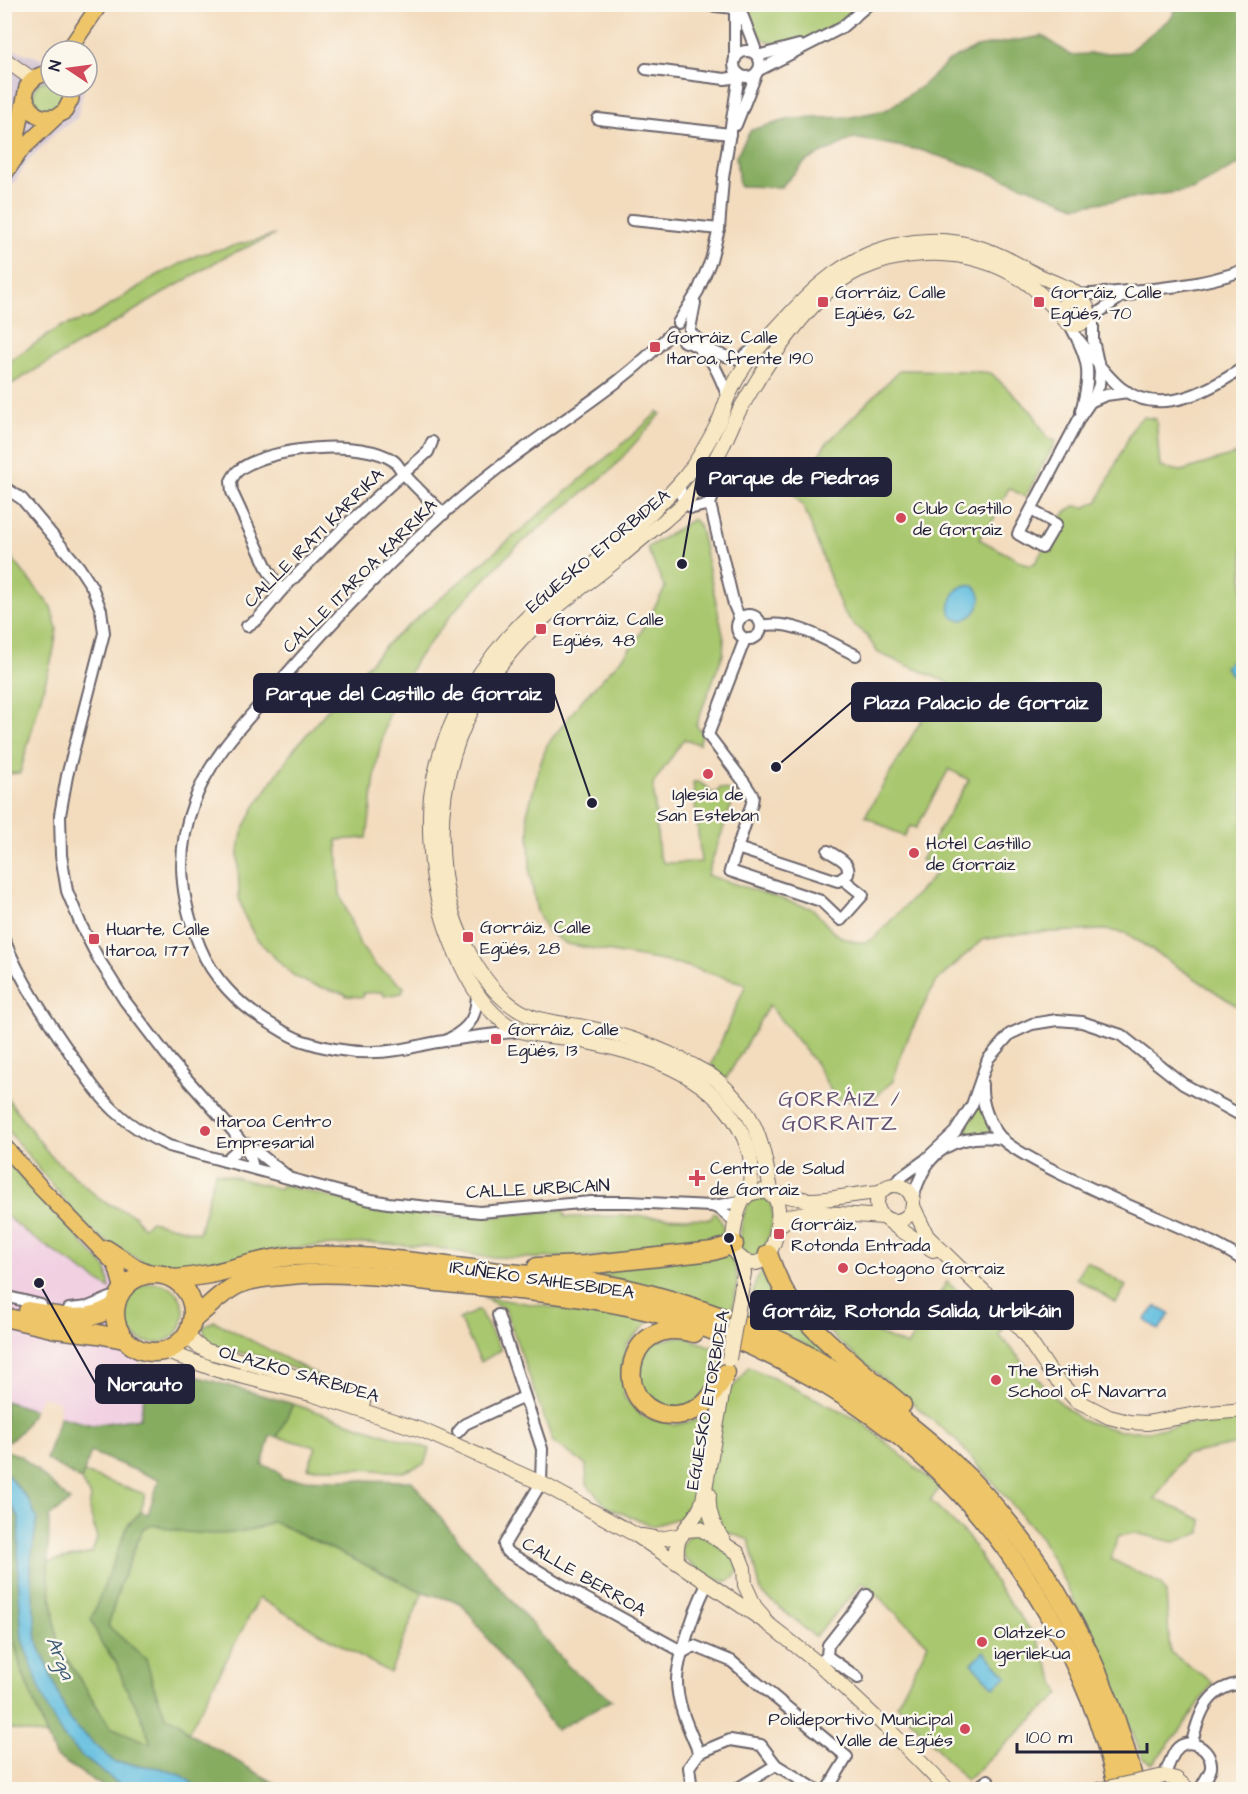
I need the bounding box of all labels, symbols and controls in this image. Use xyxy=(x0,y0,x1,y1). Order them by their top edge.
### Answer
north arrow xyxy=(39,39,99,99)
text: N xyxy=(44,58,67,73)
place label: Gorráiz, Calle Egüés, 62 xyxy=(835,280,946,327)
place label: Gorráiz, Calle Egüés, 70 xyxy=(1051,280,1162,327)
marker: Gorráiz, Calle Egüés, 62 xyxy=(816,295,830,309)
marker: Gorráiz, Calle Egüés, 70 xyxy=(1032,295,1046,309)
place label: Gorráiz, Calle Itaroa, frente 190 xyxy=(667,325,813,371)
marker: Gorráiz, Calle Itaroa, frente 190 xyxy=(648,340,662,354)
callout: Parque de Piedras xyxy=(697,458,891,496)
street label: CALLE IRATI KARRIKA xyxy=(238,462,390,614)
text: Parque de Piedras xyxy=(709,464,879,492)
street label: EGUESKO ETORBIDEA xyxy=(520,483,676,619)
street label: CALLE ITAROA KARRIKA xyxy=(277,493,443,659)
place label: Club Castillo de Gorraiz xyxy=(913,496,1012,542)
marker: Club Castillo de Gorraiz xyxy=(894,511,908,525)
place label: Gorráiz, Calle Egüés, 48 xyxy=(553,607,664,654)
marker: Gorráiz, Calle Egüés, 48 xyxy=(534,622,548,636)
callout: Parque del Castillo de Gorraiz xyxy=(254,674,554,712)
text: Parque del Castillo de Gorraiz xyxy=(266,680,543,708)
callout: Plaza Palacio de Gorraiz xyxy=(852,683,1101,721)
text: Plaza Palacio de Gorraiz xyxy=(864,689,1089,717)
marker: Iglesia de San Esteban xyxy=(701,767,715,781)
place label: Iglesia de San Esteban xyxy=(657,782,759,828)
place label: Hotel Castillo de Gorraiz xyxy=(926,831,1031,877)
marker: Hotel Castillo de Gorraiz xyxy=(907,846,921,860)
place label: Gorráiz, Calle Egüés, 28 xyxy=(480,915,591,962)
place label: Huarte, Calle Itaroa, 177 xyxy=(106,917,210,963)
marker: Gorráiz, Calle Egüés, 28 xyxy=(461,930,475,944)
marker: Huarte, Calle Itaroa, 177 xyxy=(87,932,101,946)
place label: Gorráiz, Calle Egüés, 13 xyxy=(508,1017,619,1064)
marker: Gorráiz, Calle Egüés, 13 xyxy=(489,1032,503,1046)
district label: GORRÁIZ / GORRAITZ xyxy=(778,1085,902,1138)
place label: Itaroa Centro Empresarial xyxy=(217,1109,331,1155)
marker: Itaroa Centro Empresarial xyxy=(198,1124,212,1138)
place label: Centro de Salud de Gorraiz xyxy=(710,1156,844,1202)
marker: Centro de Salud de Gorraiz xyxy=(688,1169,706,1187)
street label: CALLE URBICAIN xyxy=(466,1173,610,1205)
place label: Gorráiz, Rotonda Entrada xyxy=(791,1212,930,1258)
marker: Gorráiz, Rotonda Entrada xyxy=(772,1227,786,1241)
street label: IRUÑEKO SAIHESBIDEA xyxy=(448,1255,636,1305)
place label: Octogono Gorraiz xyxy=(855,1256,1005,1282)
marker: Octogono Gorraiz xyxy=(836,1261,850,1275)
callout: Gorráiz, Rotonda Salida, Urbikáin xyxy=(751,1291,1073,1329)
text: Gorráiz, Rotonda Salida, Urbikáin xyxy=(763,1297,1061,1325)
street label: EGUESKO ETORBIDEA xyxy=(680,1308,736,1492)
street label: OLAZKO SARBIDEA xyxy=(216,1339,383,1409)
place label: The British School of Navarra xyxy=(1008,1358,1166,1404)
callout: Norauto xyxy=(96,1365,194,1403)
text: Norauto xyxy=(108,1371,183,1399)
marker: The British School of Navarra xyxy=(989,1373,1003,1387)
street label: CALLE BERROA xyxy=(517,1531,651,1623)
place label: Olatzeko igerilekua xyxy=(994,1620,1070,1667)
water label: Arga xyxy=(38,1632,82,1685)
marker: Olatzeko igerilekua xyxy=(975,1635,989,1649)
place label: Polideportivo Municipal Valle de Egüés xyxy=(768,1707,953,1754)
scale bar xyxy=(1017,1716,1148,1754)
marker: Polideportivo Municipal Valle de Egüés xyxy=(958,1722,972,1736)
text: 100 m xyxy=(1026,1725,1072,1750)

